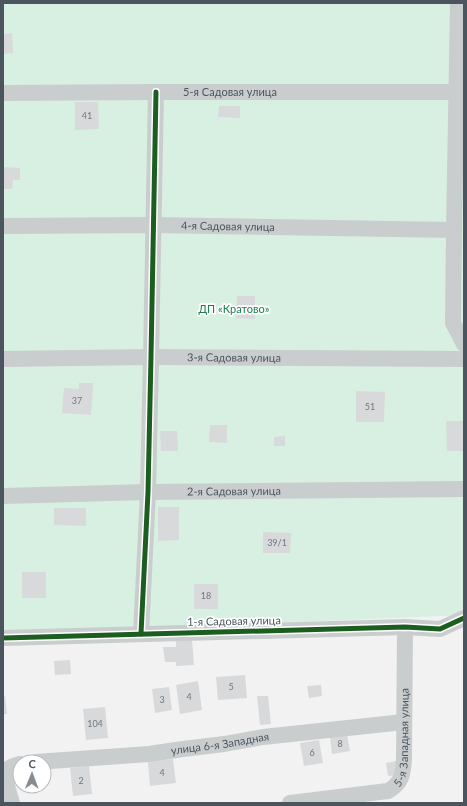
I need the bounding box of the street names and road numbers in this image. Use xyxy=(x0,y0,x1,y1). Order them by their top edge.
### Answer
street label: 5-я Садовая улица xyxy=(183,85,277,98)
street label: 4-я Садовая улица xyxy=(181,218,275,233)
street label: 3-я Садовая улица xyxy=(187,350,281,364)
street label: 2-я Садовая улица xyxy=(187,484,281,498)
street label: 1-я Садовая улица xyxy=(187,613,281,628)
street label: 5-я Западная улица xyxy=(390,688,411,789)
street label: улица 6-я Западная xyxy=(170,729,270,757)

